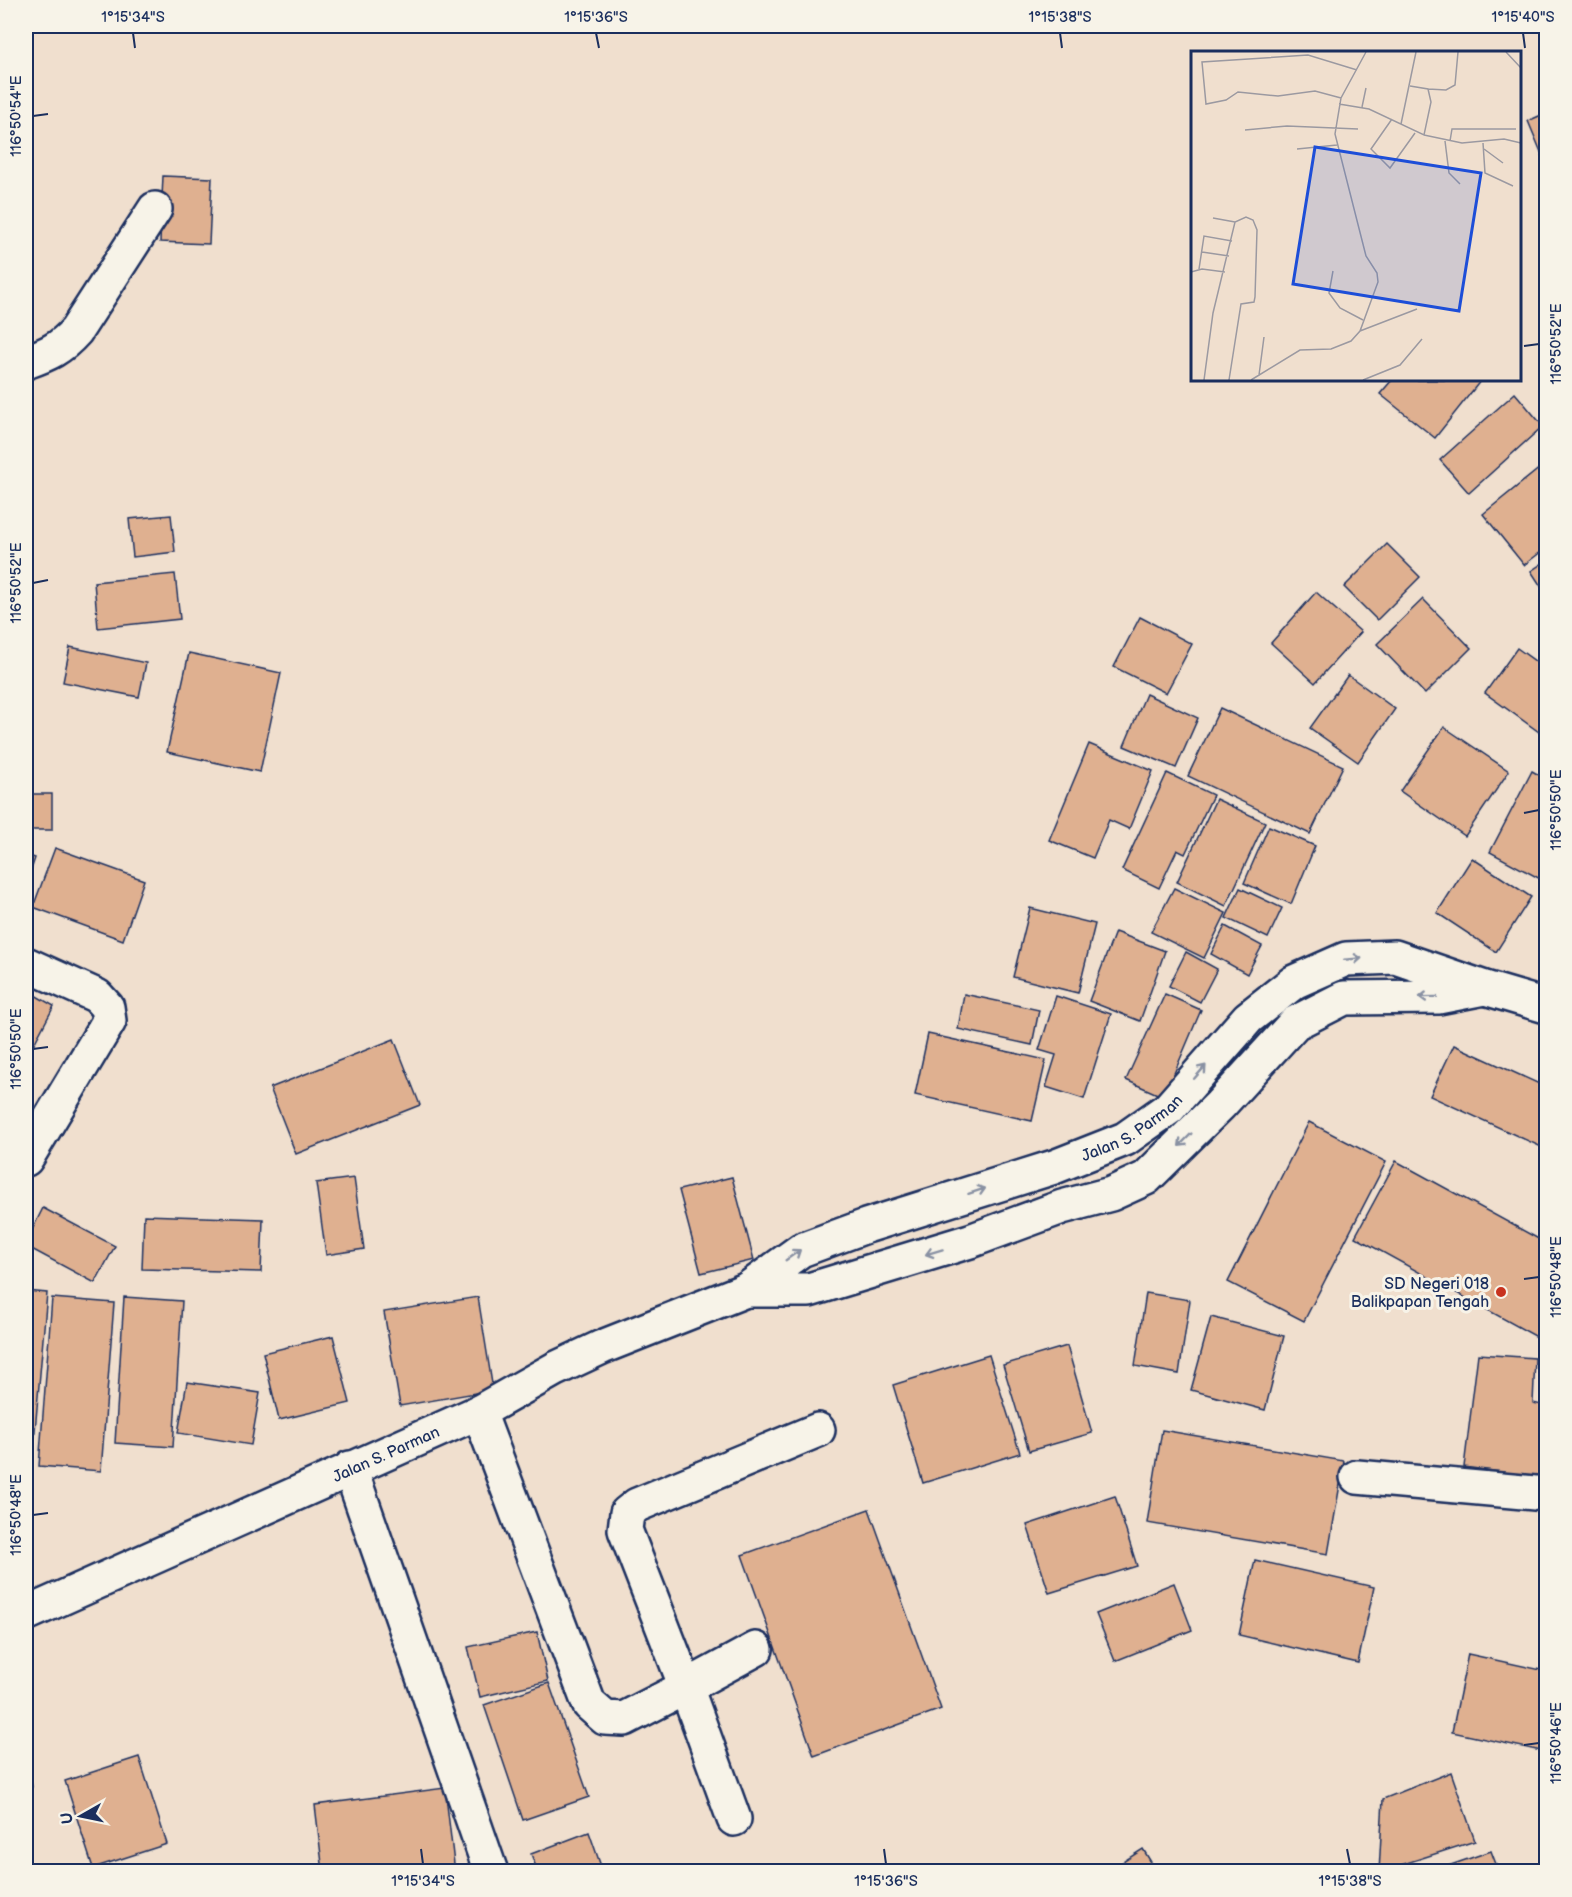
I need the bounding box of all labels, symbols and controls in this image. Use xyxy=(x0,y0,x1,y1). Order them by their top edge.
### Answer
text: 1°15'34"S xyxy=(101,8,165,27)
text: 1°15'36"S xyxy=(564,8,628,27)
text: 1°15'38"S xyxy=(1028,8,1092,27)
text: 1°15'40"S xyxy=(1491,8,1555,27)
inset map xyxy=(1191,51,1521,381)
text: 116°50'54"E xyxy=(7,75,26,157)
text: 116°50'52"E xyxy=(1547,303,1566,385)
text: 116°50'52"E xyxy=(7,542,26,624)
text: 116°50'50"E xyxy=(1547,769,1566,851)
one-way arrow xyxy=(1343,953,1363,964)
one-way arrow xyxy=(1418,991,1438,1003)
text: 116°50'50"E xyxy=(7,1008,26,1090)
one-way arrow xyxy=(1193,1065,1207,1080)
street label: Jalan S. Parman xyxy=(1079,1091,1187,1166)
one-way arrow xyxy=(1177,1133,1192,1148)
one-way arrow xyxy=(967,1185,986,1196)
text: 116°50'48"E xyxy=(1547,1236,1566,1318)
one-way arrow xyxy=(925,1247,944,1258)
one-way arrow xyxy=(785,1249,801,1261)
place label: SD Negeri 018 Balikpapan Tengah xyxy=(1351,1275,1489,1312)
marker: SD Negeri 018 Balikpapan Tengah xyxy=(1494,1285,1508,1299)
street label: Jalan S. Parman xyxy=(330,1423,443,1487)
text: 116°50'48"E xyxy=(7,1474,26,1556)
text: 116°50'46"E xyxy=(1547,1702,1566,1784)
north arrow xyxy=(51,1786,111,1846)
text: U xyxy=(57,1811,78,1825)
text: 1°15'34"S xyxy=(391,1872,455,1891)
text: 1°15'36"S xyxy=(854,1872,918,1891)
text: 1°15'38"S xyxy=(1318,1872,1382,1891)

